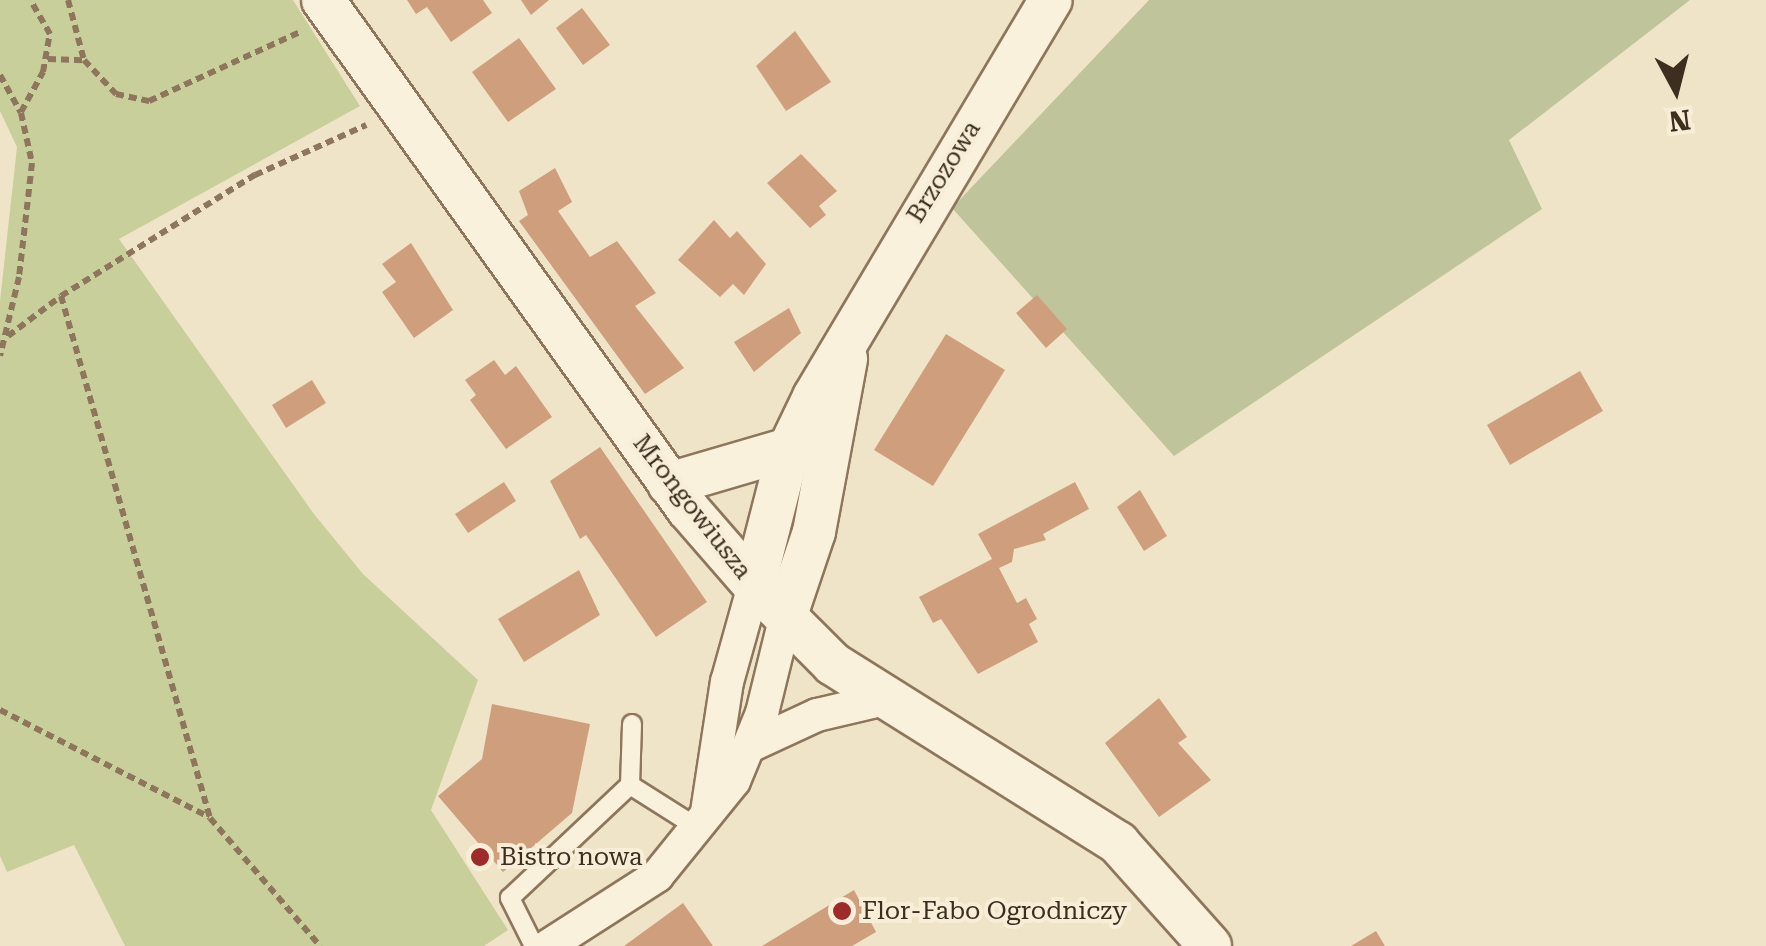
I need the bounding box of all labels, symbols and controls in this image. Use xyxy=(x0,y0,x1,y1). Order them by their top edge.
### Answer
north arrow xyxy=(1626,40,1726,140)
text: N xyxy=(1667,103,1692,138)
street label: Brzozowa xyxy=(901,115,987,229)
street label: Mrongowiusza xyxy=(626,429,758,585)
place label: Bistro nowa xyxy=(500,842,643,872)
marker: Bistro nowa xyxy=(469,846,491,868)
place label: Flor-Fabo Ogrodniczy xyxy=(862,896,1127,926)
marker: Flor-Fabo Ogrodniczy xyxy=(831,900,853,922)

